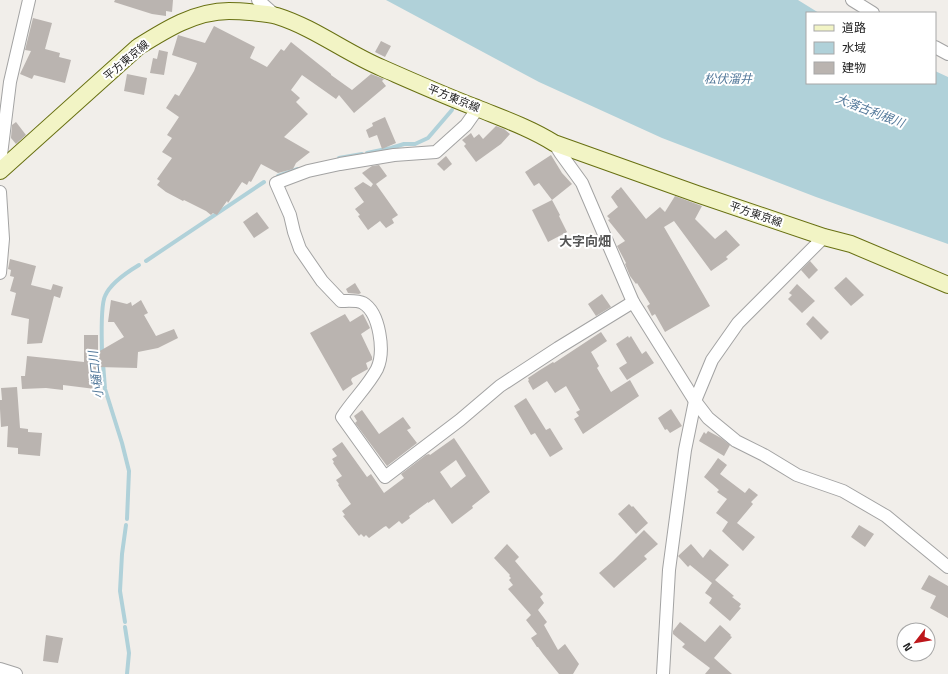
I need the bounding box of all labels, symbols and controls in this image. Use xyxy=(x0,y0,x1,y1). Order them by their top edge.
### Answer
legend xyxy=(806,12,936,84)
text: 道路 xyxy=(842,18,866,37)
street label: 平方東京線 xyxy=(100,36,152,84)
text: 水域 xyxy=(842,38,866,57)
text: 建物 xyxy=(842,58,866,77)
water label: 松伏溜井 xyxy=(704,69,753,88)
street label: 平方東京線 xyxy=(426,80,482,116)
water label: 大落古利根川 xyxy=(833,89,909,133)
street label: 平方東京線 xyxy=(727,197,785,231)
district label: 大字向畑 xyxy=(559,231,611,251)
water label: 小樋口川 xyxy=(83,348,108,400)
north arrow xyxy=(896,622,936,662)
text: N xyxy=(899,640,916,655)

